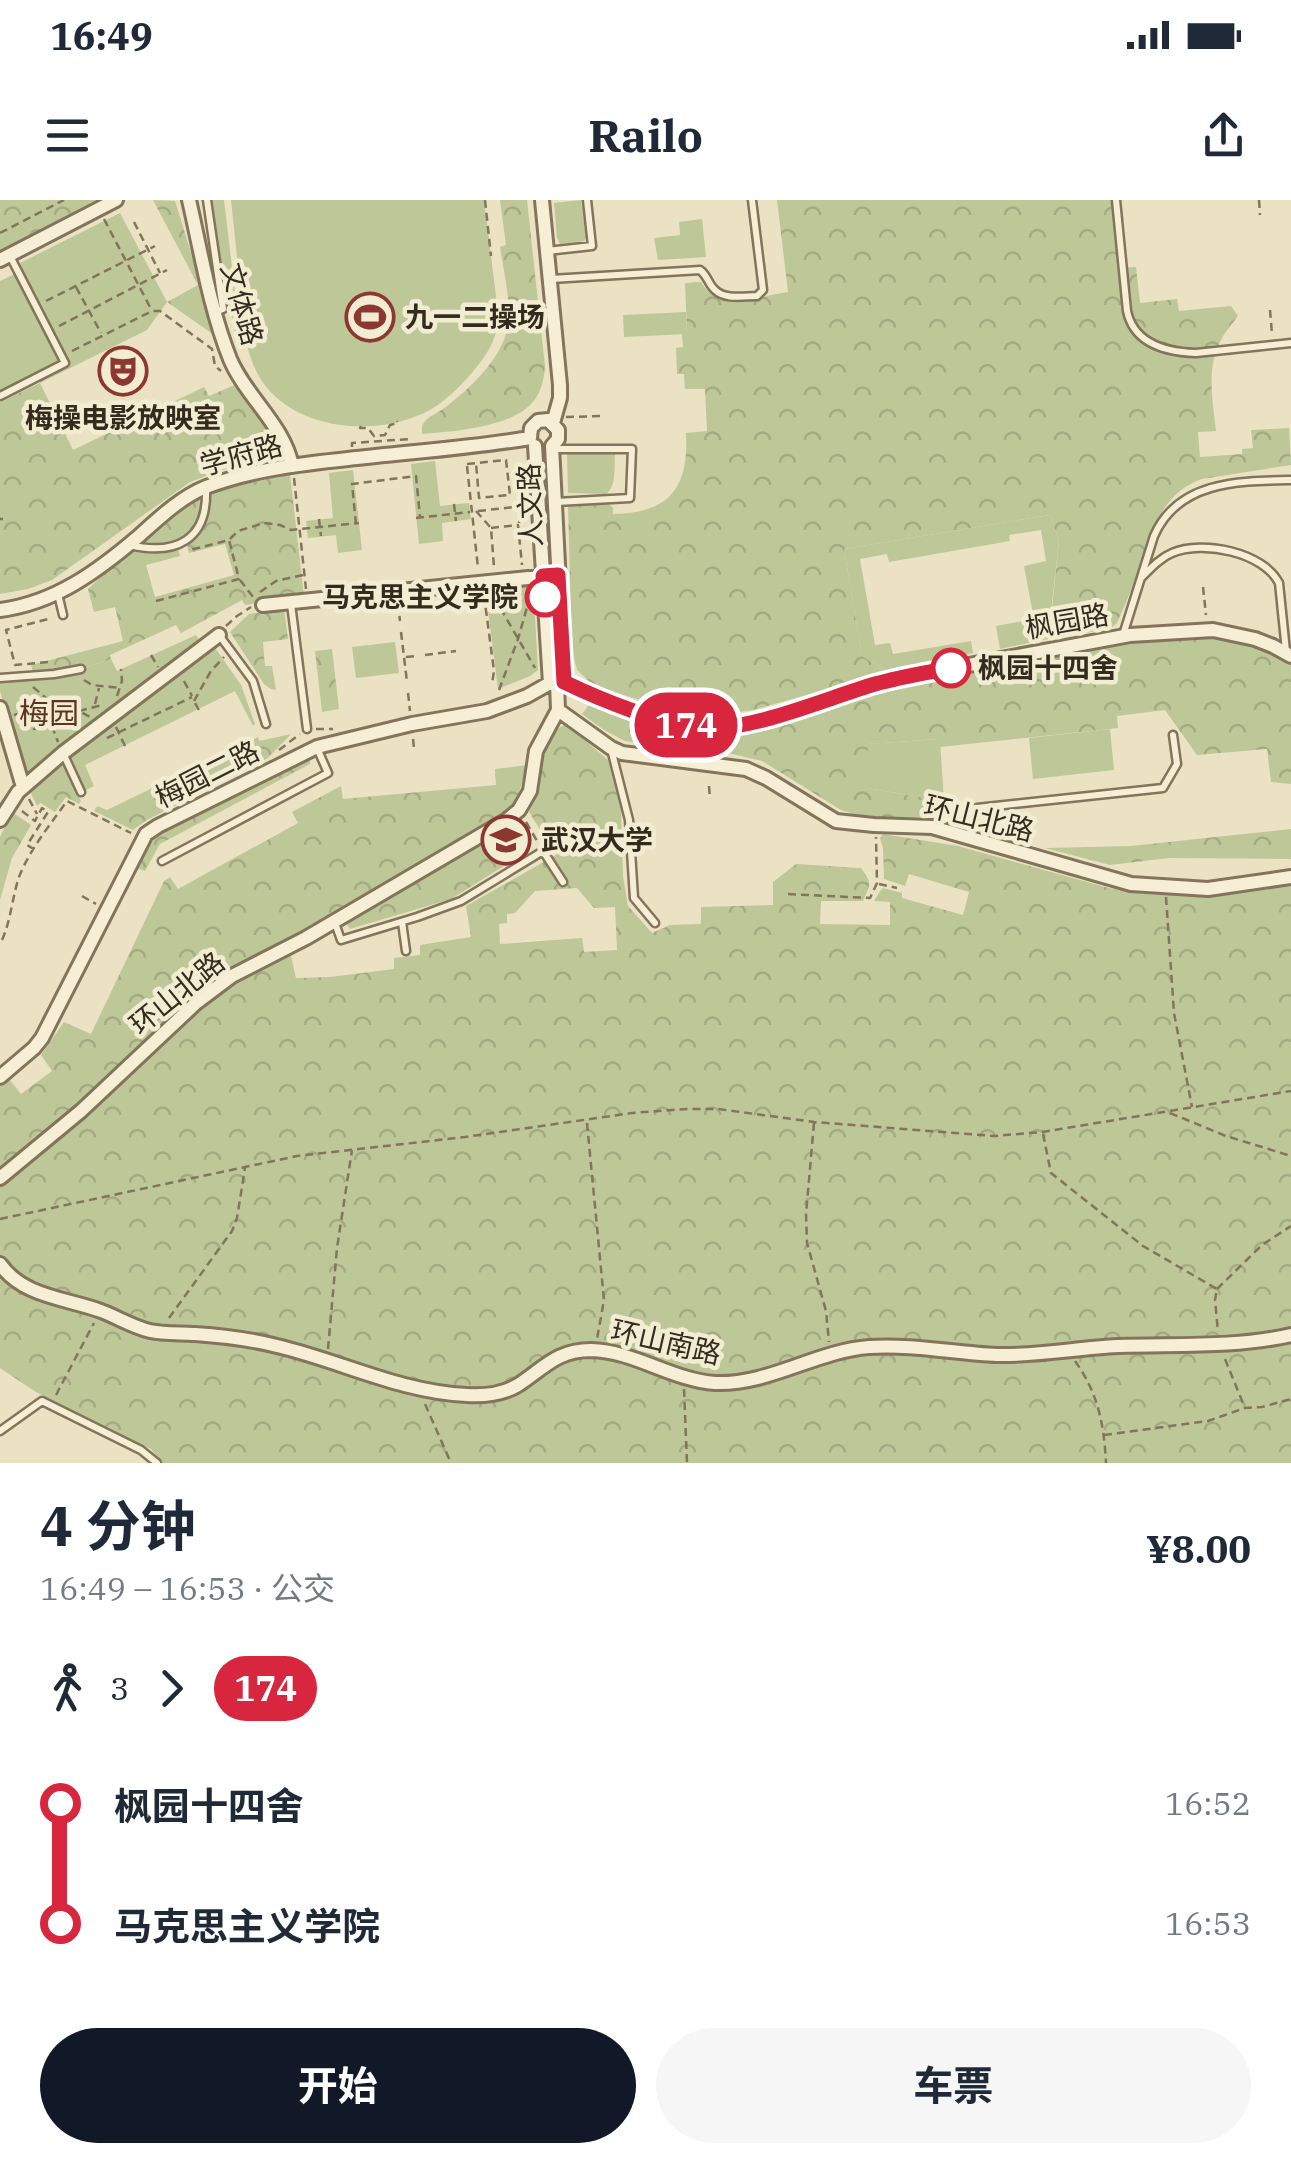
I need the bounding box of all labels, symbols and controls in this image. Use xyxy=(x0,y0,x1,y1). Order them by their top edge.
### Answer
text: 16:49 xyxy=(50,11,153,60)
text: Railo xyxy=(588,106,703,164)
icon: menu xyxy=(40,108,95,163)
icon: share xyxy=(1196,108,1251,163)
street label: 文体路 xyxy=(213,258,272,349)
sports icon: 九一二操场 xyxy=(344,291,396,343)
place label: 九一二操场 xyxy=(405,298,545,335)
theatre icon: 梅操电影放映室 xyxy=(97,345,149,397)
place label: 梅操电影放映室 xyxy=(25,399,221,436)
street label: 学府路 xyxy=(196,426,286,483)
street label: 人文路 xyxy=(510,462,549,548)
place label: 马克思主义学院 xyxy=(322,578,518,615)
marker: 马克思主义学院 xyxy=(526,578,564,616)
street label: 枫园路 xyxy=(1022,595,1111,646)
marker: 枫园十四舍 xyxy=(932,649,970,687)
place label: 枫园十四舍 xyxy=(978,649,1118,686)
line badge: 174 xyxy=(628,692,744,758)
district label: 梅园 xyxy=(19,693,79,732)
text: 174 xyxy=(654,702,718,748)
street label: 梅园二路 xyxy=(148,732,265,815)
street label: 环山北路 xyxy=(920,786,1038,849)
school or university icon: 武汉大学 xyxy=(480,814,532,866)
place label: 武汉大学 xyxy=(541,821,653,858)
street label: 环山北路 xyxy=(122,943,232,1042)
street label: 环山南路 xyxy=(607,1311,725,1372)
text: 4 分钟 xyxy=(40,1490,196,1561)
text: ¥8.00 xyxy=(1146,1524,1251,1573)
text: 16:49 – 16:53 · 公交 xyxy=(40,1567,335,1609)
icon: walk xyxy=(40,1661,95,1716)
icon: forward xyxy=(144,1661,199,1716)
text: 174 xyxy=(234,1665,297,1711)
text: 3 xyxy=(110,1667,129,1709)
text: 枫园十四舍 xyxy=(114,1781,304,1830)
text: 16:52 xyxy=(1165,1782,1251,1824)
text: 马克思主义学院 xyxy=(114,1901,380,1950)
text: 16:53 xyxy=(1165,1902,1251,1944)
button: 开始 xyxy=(40,2028,636,2143)
button: 车票 xyxy=(656,2028,1251,2143)

